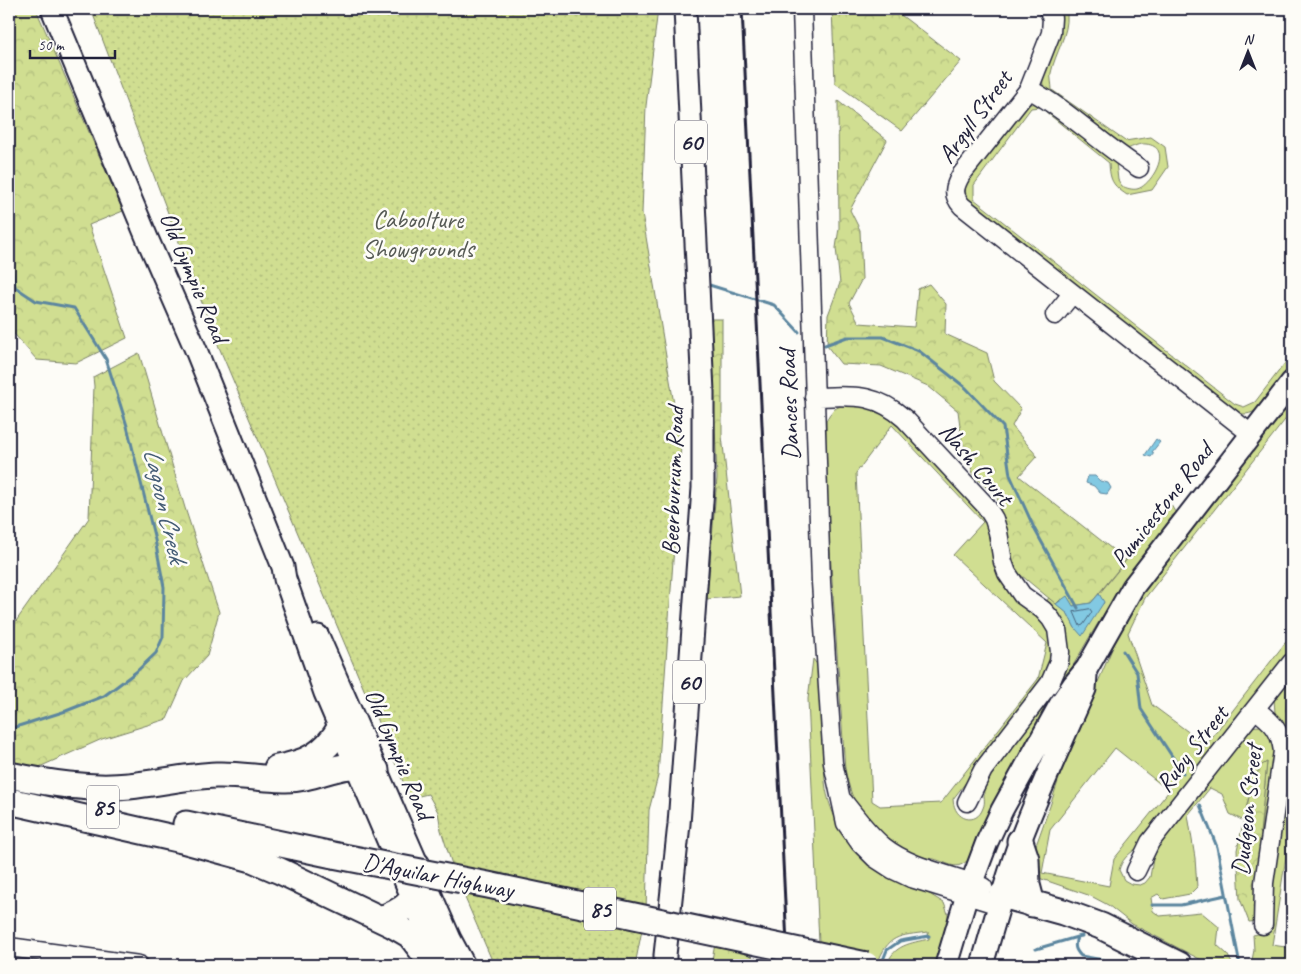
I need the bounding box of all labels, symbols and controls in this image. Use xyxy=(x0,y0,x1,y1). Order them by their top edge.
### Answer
scale bar xyxy=(30,28,115,60)
north arrow xyxy=(1224,28,1274,78)
text: N xyxy=(1244,31,1255,48)
text: 50 m xyxy=(38,36,65,55)
street label: Argyll Street xyxy=(931,62,1021,170)
road number: 60 xyxy=(675,120,707,163)
park label: Caboolture Showgrounds xyxy=(362,204,476,265)
street label: Old Gympie Road xyxy=(152,207,237,351)
street label: Dances Road xyxy=(771,345,807,461)
street label: Beerburrum Road xyxy=(654,403,692,556)
street label: Nash Court xyxy=(932,416,1022,514)
street label: Pumicestone Road xyxy=(1103,434,1223,574)
water label: Lagoon Creek xyxy=(136,445,195,570)
road number: 60 xyxy=(673,660,705,704)
street label: Old Gympie Road xyxy=(357,684,442,828)
street label: Ruby Street xyxy=(1148,697,1237,799)
street label: Dudgeon Street xyxy=(1224,739,1270,877)
road number: 85 xyxy=(87,786,119,829)
street label: D'Aguilar Highway xyxy=(360,846,519,907)
road number: 85 xyxy=(584,888,616,931)

